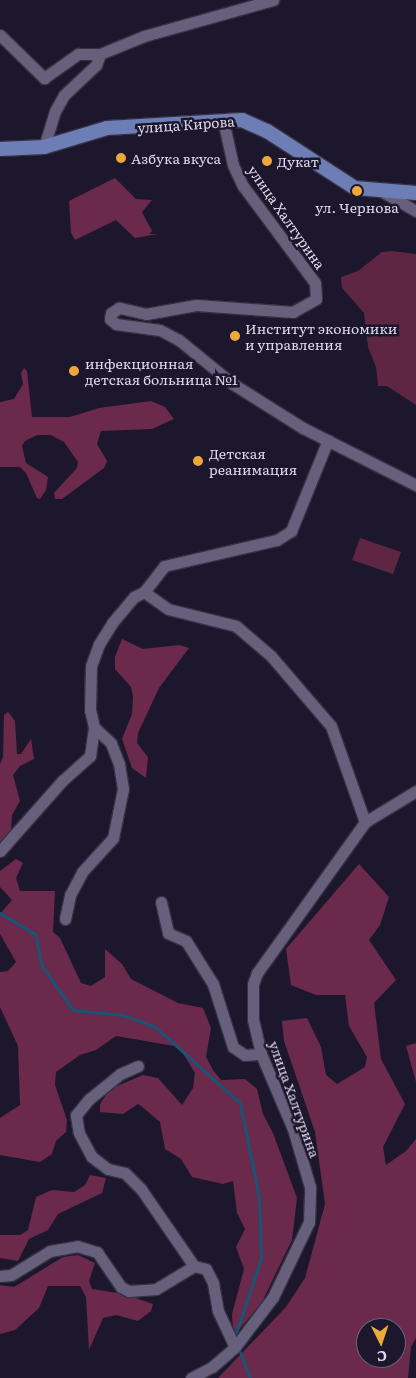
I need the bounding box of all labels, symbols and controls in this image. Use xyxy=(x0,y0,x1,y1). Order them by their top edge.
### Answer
street label: улица Кирова xyxy=(137,112,235,136)
place label: Азбука вкуса xyxy=(131,150,221,166)
marker: Азбука вкуса xyxy=(115,152,127,164)
place label: Дукат xyxy=(277,153,319,169)
marker: Дукат xyxy=(261,155,273,167)
street label: улица Халтурина xyxy=(245,162,329,272)
marker: ул. Чернова xyxy=(351,185,363,197)
place label: ул. Чернова xyxy=(315,199,399,215)
place label: Институт экономики и управления xyxy=(245,320,397,352)
marker: Институт экономики и управления xyxy=(229,330,241,342)
place label: инфекционная детская больница №1 xyxy=(85,355,238,388)
marker: инфекционная детская больница №1 xyxy=(67,364,81,378)
place label: Детская реанимация xyxy=(209,445,297,478)
marker: Детская реанимация xyxy=(191,454,205,468)
street label: улица Халтурина xyxy=(266,1038,324,1160)
north arrow xyxy=(356,1318,406,1368)
text: С xyxy=(376,1347,388,1367)

